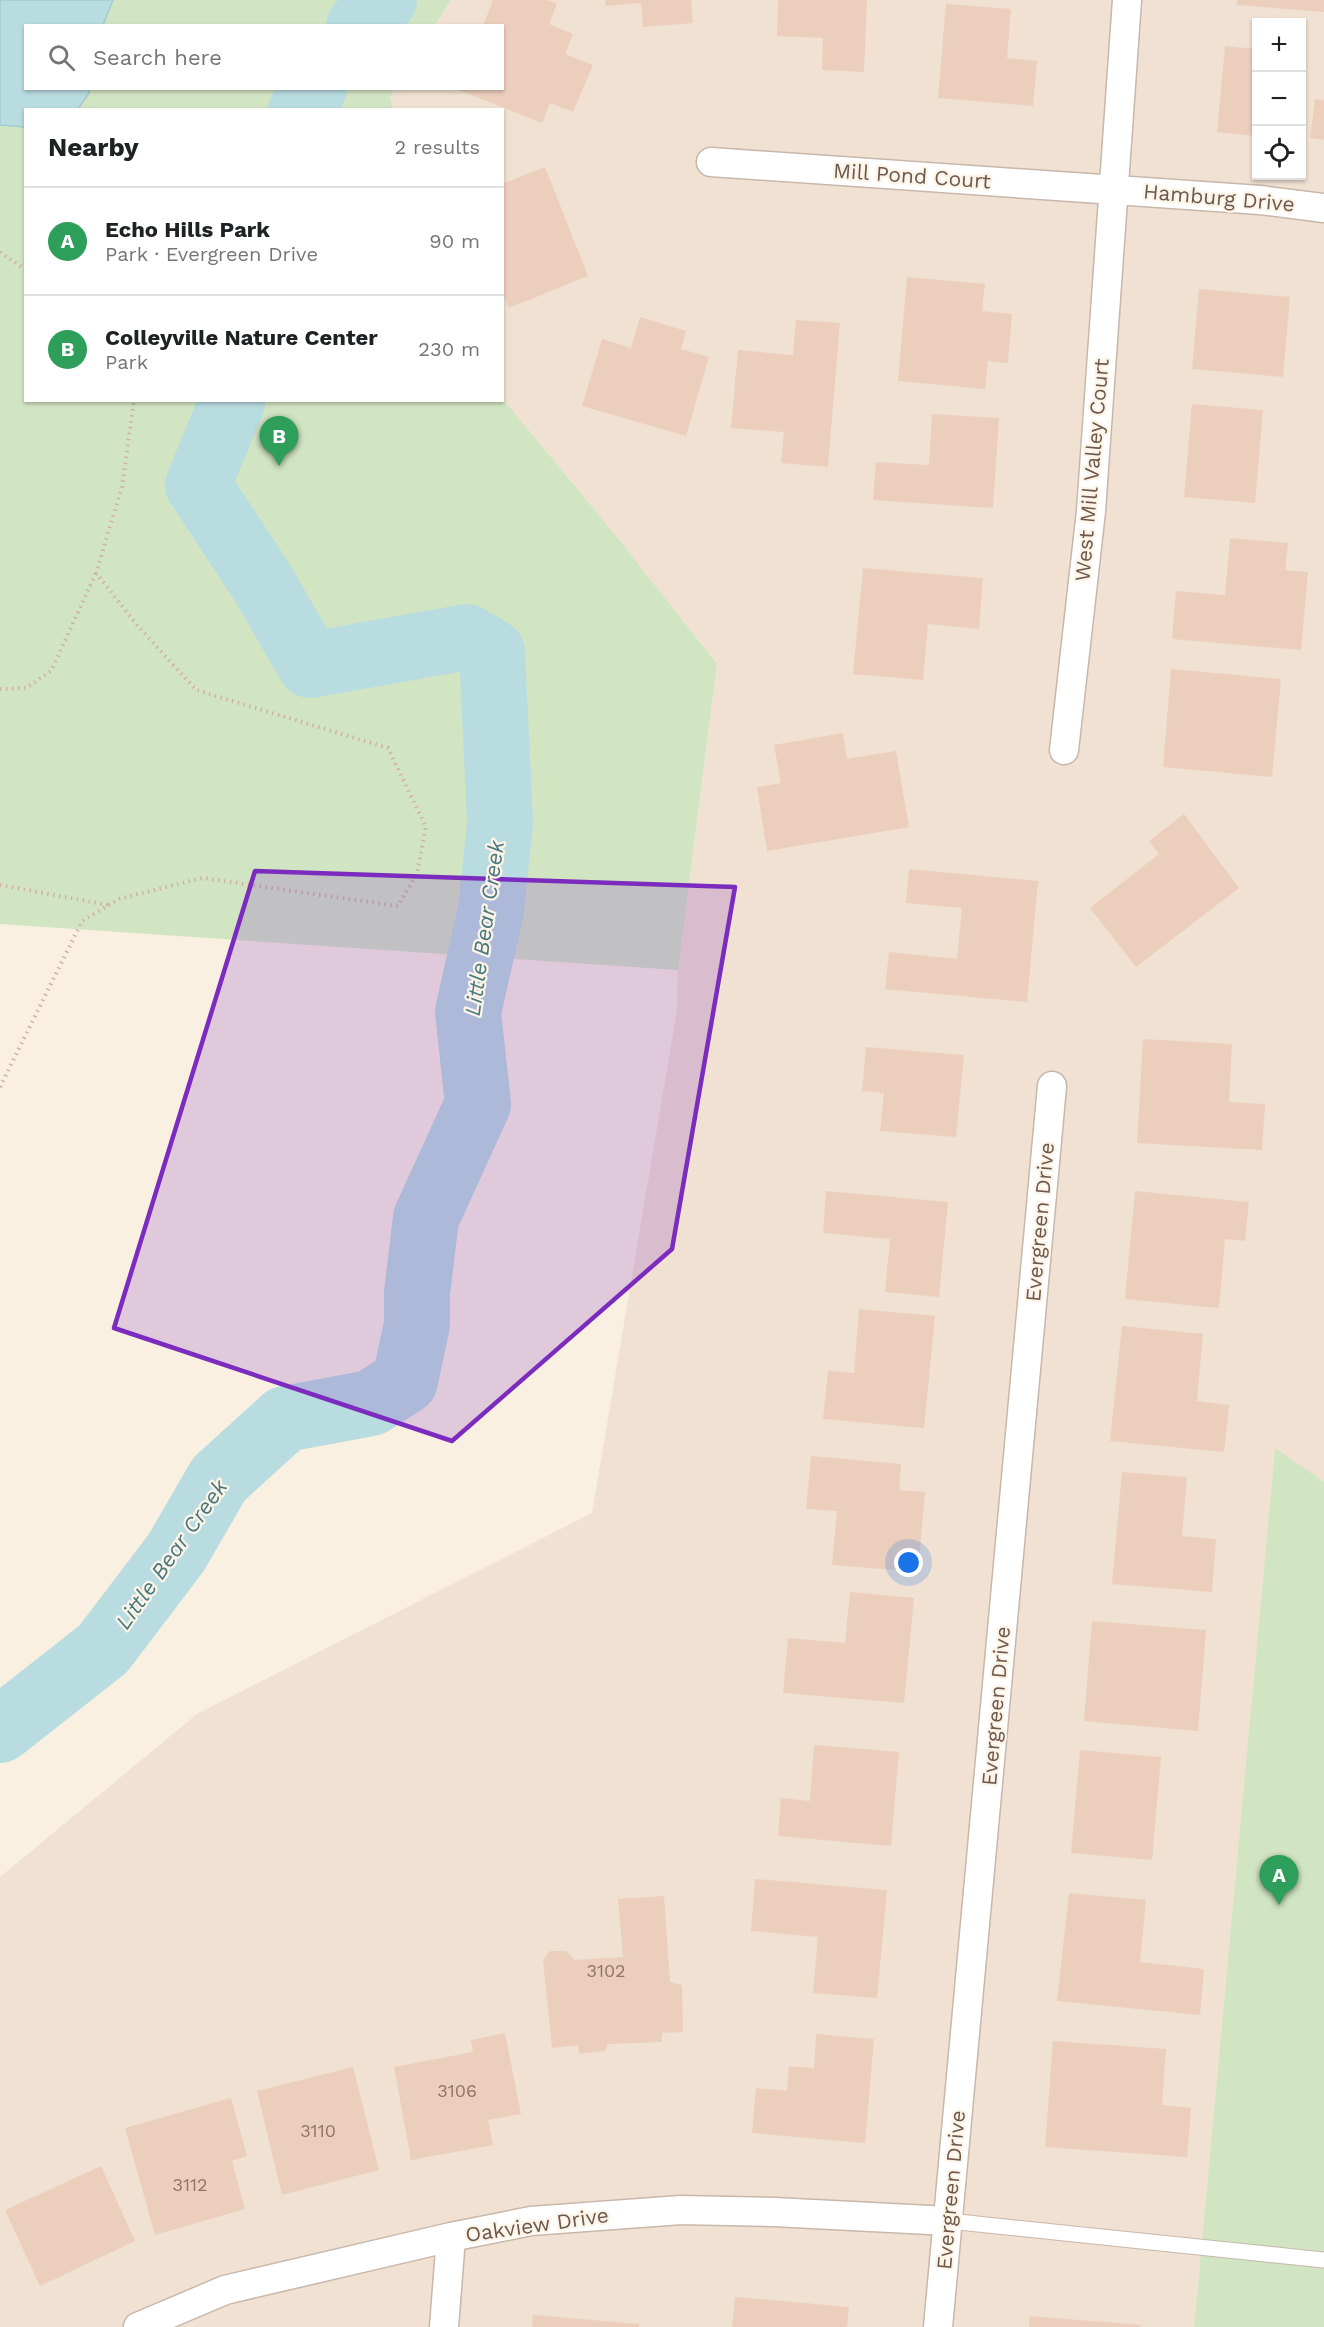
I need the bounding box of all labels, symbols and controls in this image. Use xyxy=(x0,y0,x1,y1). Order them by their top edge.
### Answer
map controls xyxy=(1252,18,1306,180)
button: + xyxy=(1252,18,1306,72)
search box xyxy=(24,24,504,90)
icon: search xyxy=(45,41,78,74)
text: Search here xyxy=(93,45,222,70)
button: − xyxy=(1252,72,1306,126)
button: locate xyxy=(1252,126,1306,180)
text: Nearby xyxy=(48,132,139,162)
text: 2 results xyxy=(395,135,480,159)
street label: Mill Pond Court xyxy=(832,158,992,193)
street label: Hamburg Drive xyxy=(1142,178,1296,217)
text: Echo Hills Park xyxy=(105,217,270,242)
text: A xyxy=(61,229,74,253)
text: 90 m xyxy=(429,229,480,253)
text: Park · Evergreen Drive xyxy=(105,242,318,266)
text: Colleyville Nature Center xyxy=(105,325,378,350)
text: B xyxy=(61,337,74,361)
text: 230 m xyxy=(418,337,480,361)
text: Park xyxy=(105,350,148,374)
street label: West Mill Valley Court xyxy=(1069,357,1114,582)
pin: B xyxy=(260,416,298,466)
water label: Little Bear Creek xyxy=(460,838,509,1017)
street label: Evergreen Drive xyxy=(1020,1141,1059,1303)
water label: Little Bear Creek xyxy=(110,1474,233,1634)
your location xyxy=(894,1548,923,1577)
street label: Evergreen Drive xyxy=(976,1625,1015,1787)
pin: A xyxy=(1260,1856,1298,1905)
house number: 3102 xyxy=(586,1960,626,1981)
house number: 3106 xyxy=(437,2080,477,2101)
street label: Evergreen Drive xyxy=(931,2109,970,2271)
house number: 3110 xyxy=(300,2120,336,2141)
house number: 3112 xyxy=(172,2174,208,2195)
street label: Oakview Drive xyxy=(464,2202,610,2247)

